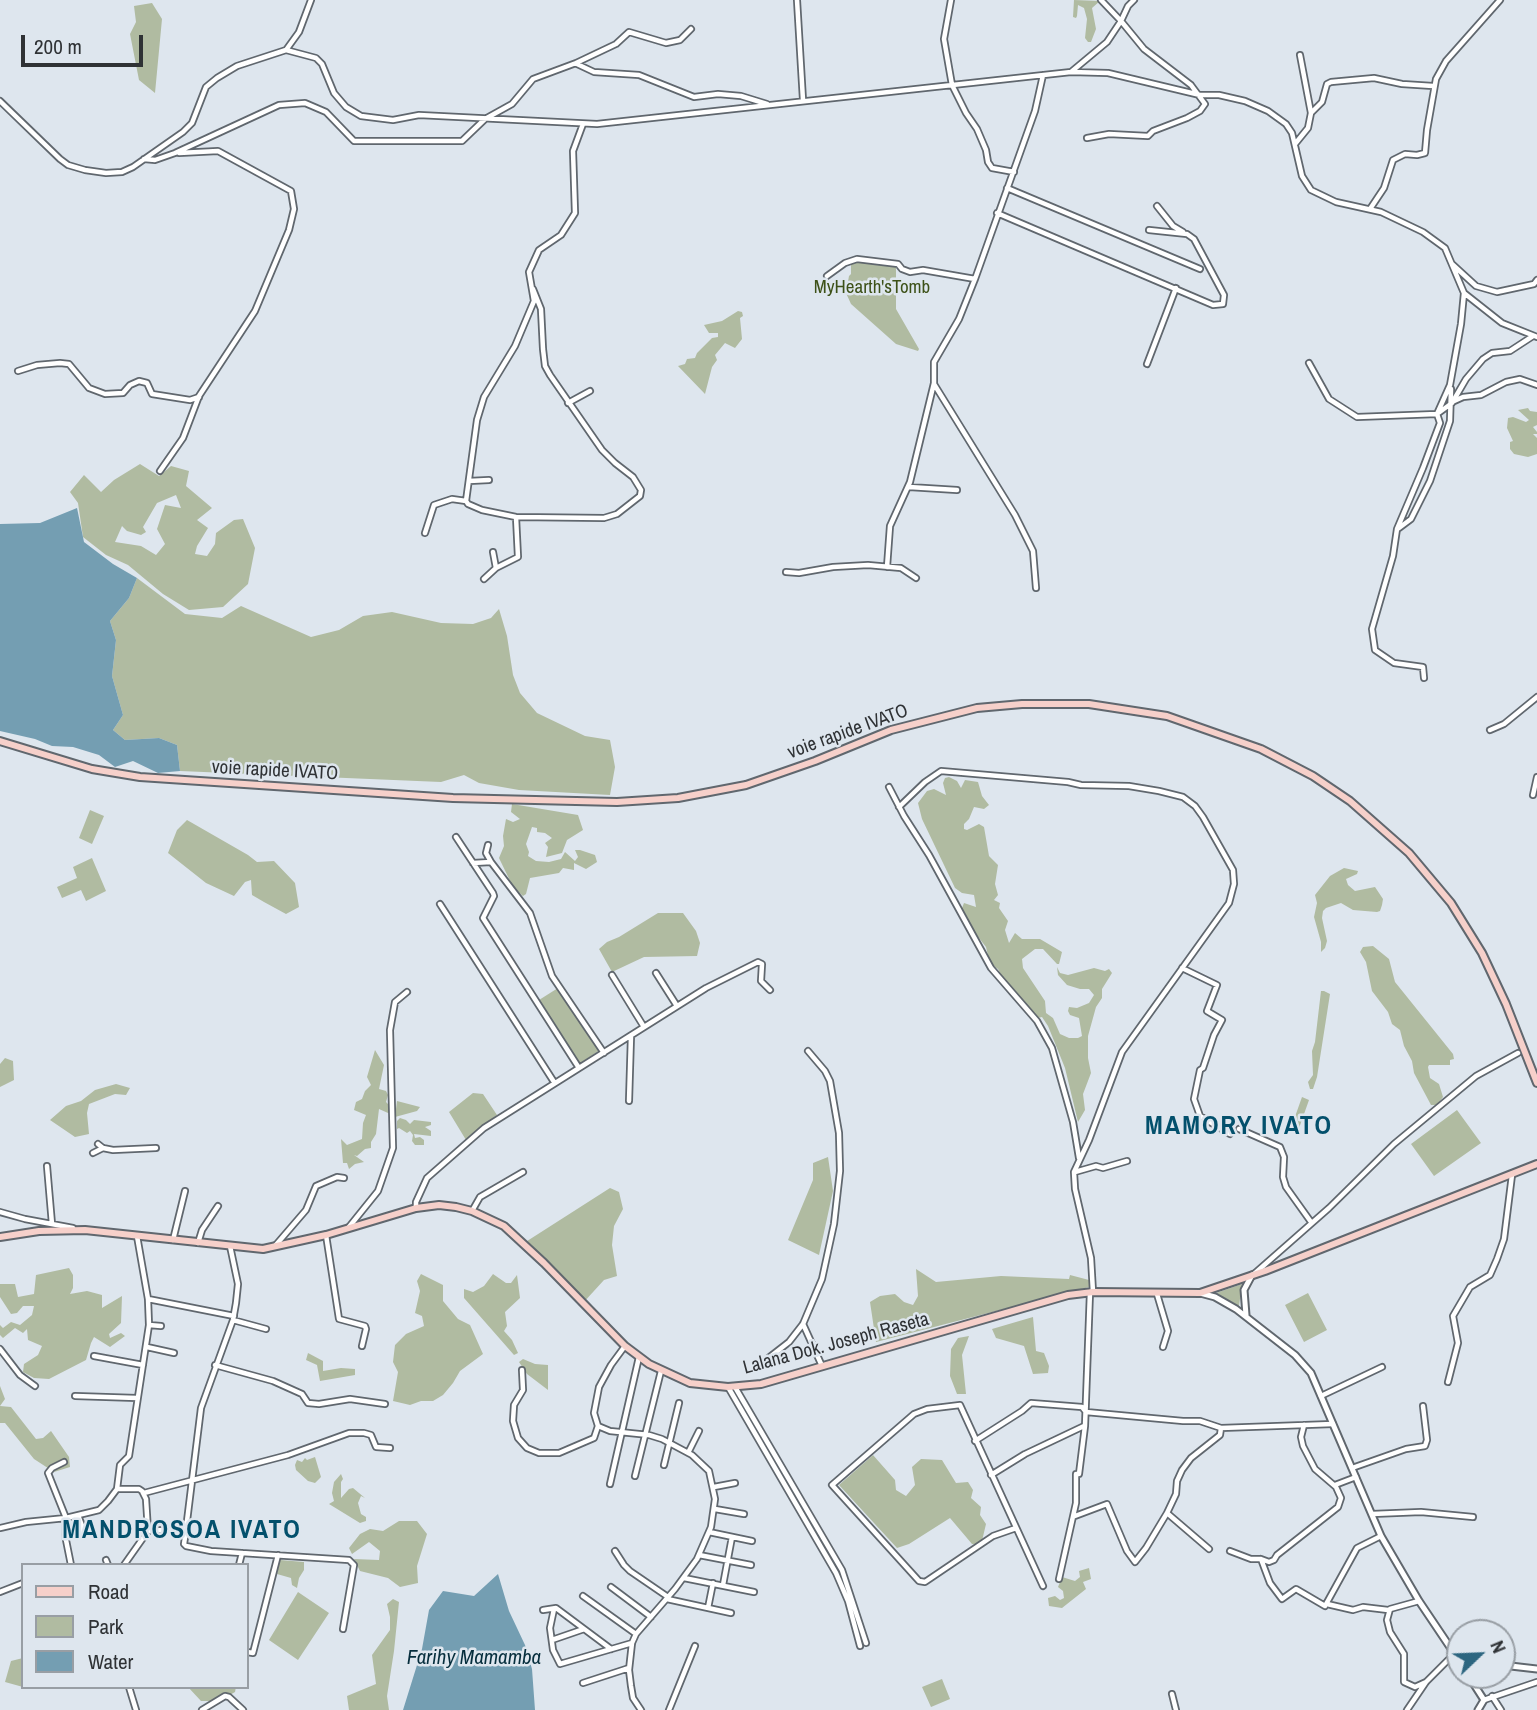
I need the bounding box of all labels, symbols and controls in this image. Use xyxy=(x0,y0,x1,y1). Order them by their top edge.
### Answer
scale bar xyxy=(24,21,147,65)
text: 200 m xyxy=(34,32,82,61)
park label: MyHearth'sTomb xyxy=(814,277,930,299)
street label: voie rapide IVATO xyxy=(785,700,911,764)
street label: voie rapide IVATO xyxy=(211,756,339,786)
district label: MAMORY IVATO xyxy=(1147,1111,1331,1143)
street label: Lalana Dok. Joseph Raseta xyxy=(741,1308,931,1380)
district label: MANDROSOA IVATO xyxy=(64,1515,300,1547)
legend xyxy=(21,1563,248,1689)
text: Road xyxy=(88,1577,129,1606)
text: Park xyxy=(88,1612,123,1641)
north arrow xyxy=(1446,1619,1516,1689)
text: N xyxy=(1484,1636,1513,1657)
water label: Farihy Mamamba xyxy=(407,1645,541,1671)
text: Water xyxy=(88,1647,133,1676)

